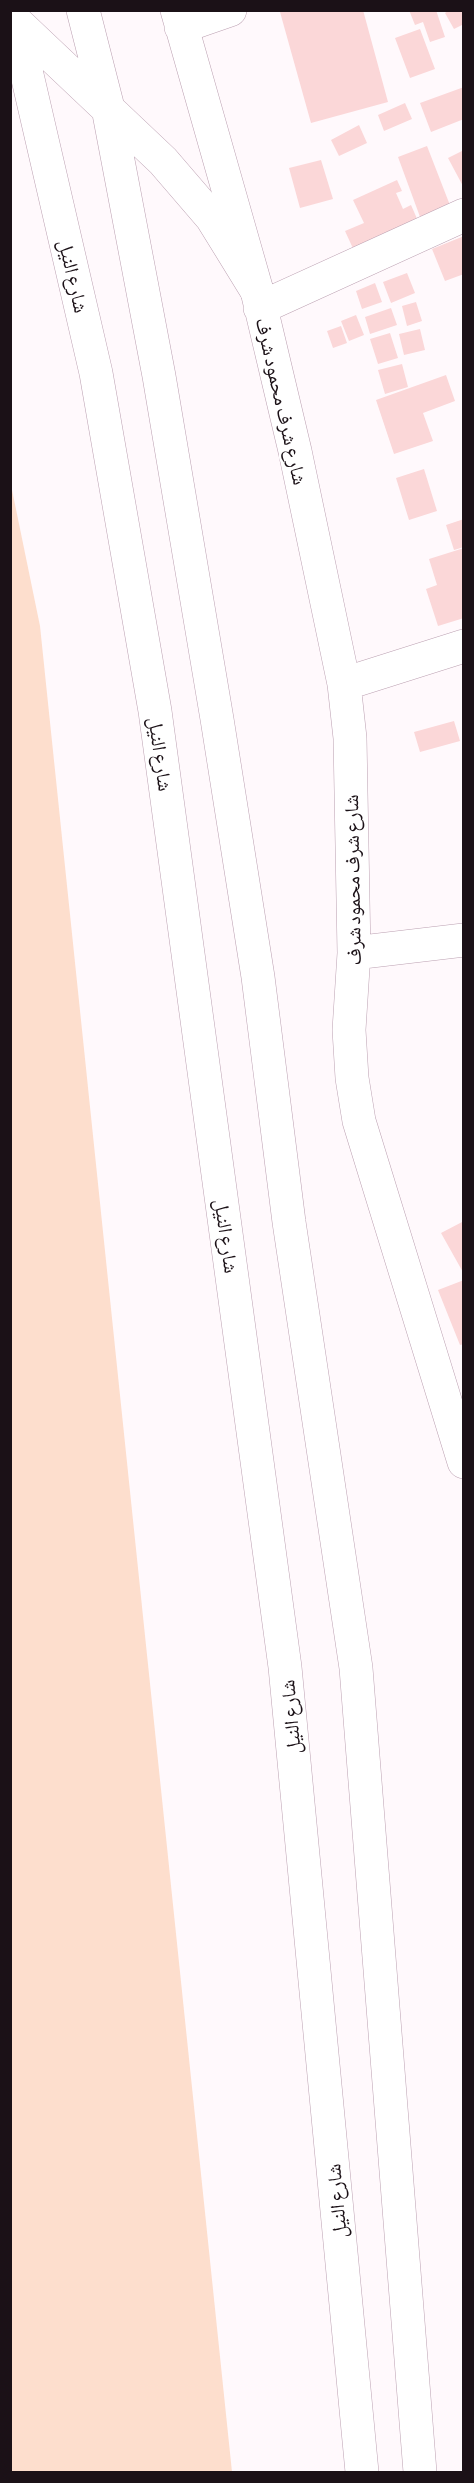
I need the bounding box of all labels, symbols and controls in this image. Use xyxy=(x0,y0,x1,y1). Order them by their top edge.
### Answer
street label: شارع النيل xyxy=(52,237,94,315)
street label: شارع شرف محمود شرف xyxy=(250,315,312,487)
street label: شارع النيل xyxy=(142,715,178,793)
street label: شارع شرف محمود شرف xyxy=(339,794,367,966)
street label: شارع النيل xyxy=(208,1197,244,1275)
street label: شارع النيل xyxy=(275,1679,307,1755)
street label: شارع النيل xyxy=(321,2163,353,2239)

